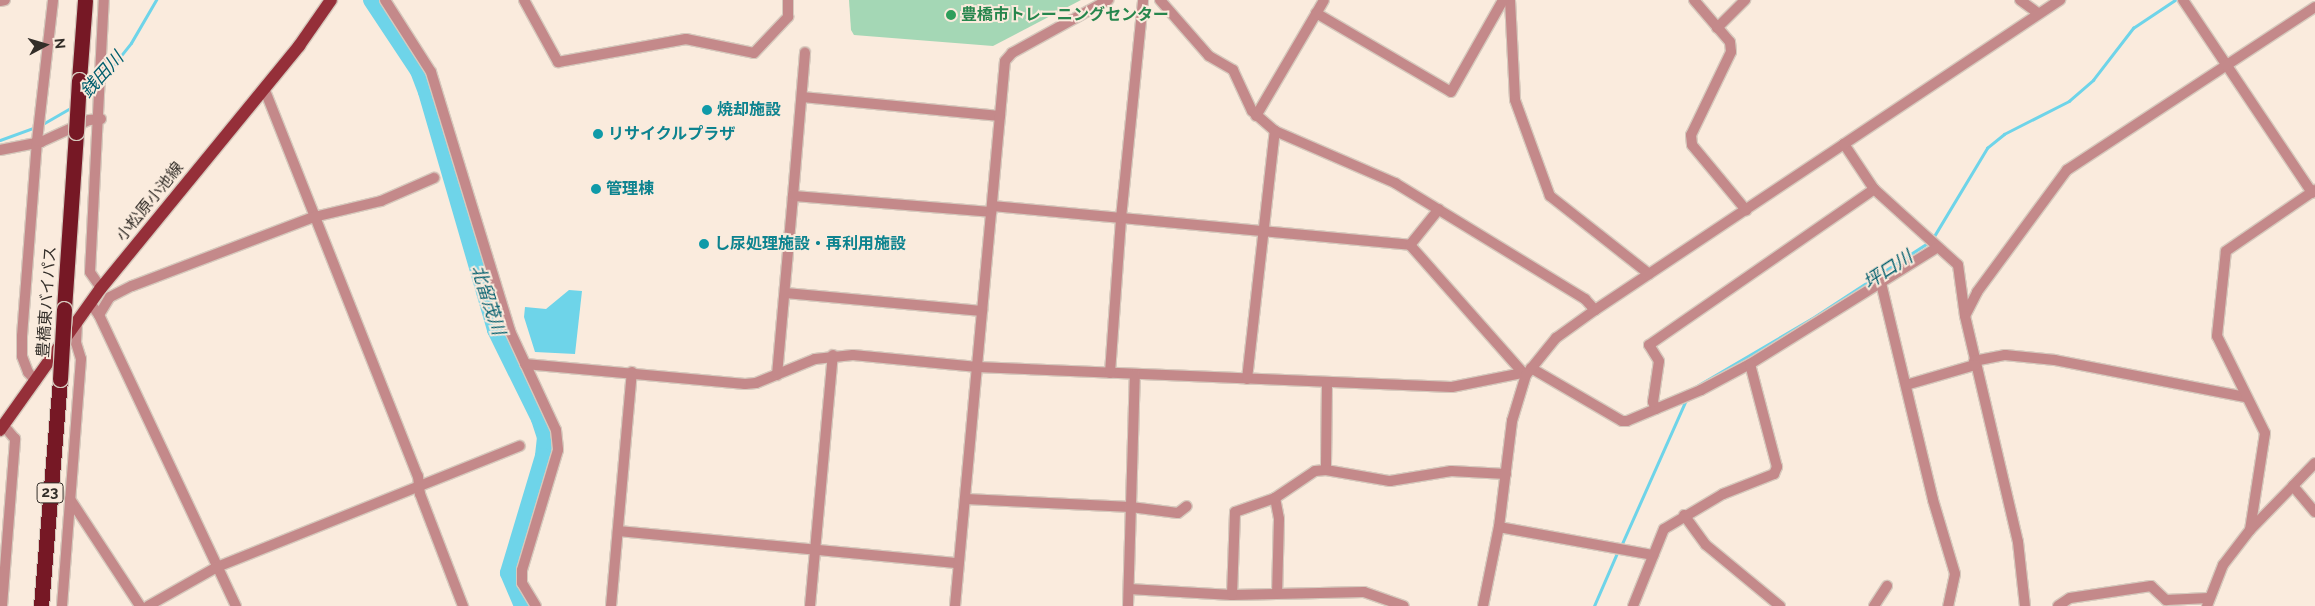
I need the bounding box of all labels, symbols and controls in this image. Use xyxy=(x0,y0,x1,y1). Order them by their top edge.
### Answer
place label: 豊橋市トレーニングセンター xyxy=(961,5,1169,25)
marker: 豊橋市トレーニングセンター xyxy=(945,9,957,21)
north arrow xyxy=(20,20,70,70)
text: N xyxy=(51,37,68,50)
water label: 銭田川 xyxy=(76,48,128,102)
place label: 焼却施設 xyxy=(717,100,781,120)
marker: 焼却施設 xyxy=(701,104,713,116)
place label: リサイクルプラザ xyxy=(608,124,736,144)
marker: リサイクルプラザ xyxy=(592,128,604,140)
street label: 小松原小池線 xyxy=(112,159,188,245)
place label: 管理棟 xyxy=(606,179,654,199)
marker: 管理棟 xyxy=(590,183,602,195)
place label: し尿処理施設・再利用施設 xyxy=(714,234,906,254)
marker: し尿処理施設・再利用施設 xyxy=(698,238,710,250)
street label: 豊橋東バイパス xyxy=(34,245,60,359)
water label: 坪口川 xyxy=(1859,246,1917,294)
water label: 北留茂川 xyxy=(467,262,509,338)
road number: 23 xyxy=(36,480,64,506)

